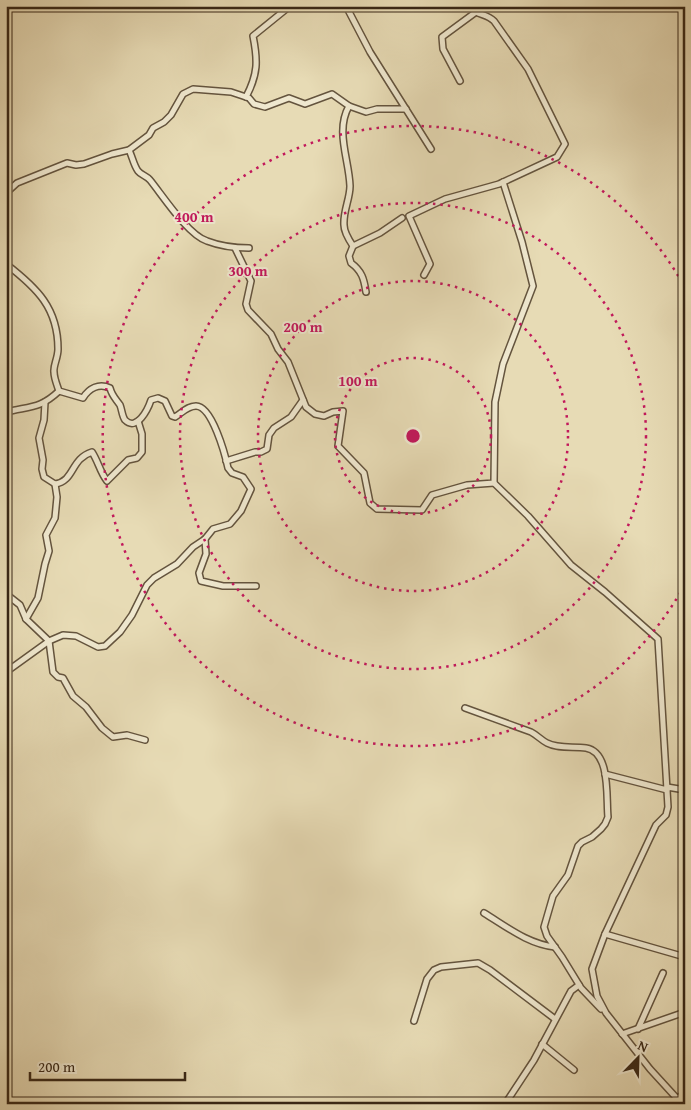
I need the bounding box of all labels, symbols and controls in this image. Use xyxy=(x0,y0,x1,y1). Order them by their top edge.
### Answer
text: 400 m xyxy=(174,206,214,227)
text: 300 m xyxy=(228,260,268,281)
text: 200 m xyxy=(283,316,323,337)
text: 100 m xyxy=(338,370,378,391)
centre of rings xyxy=(404,427,422,445)
north arrow xyxy=(614,1032,664,1082)
text: N xyxy=(635,1035,652,1057)
scale bar xyxy=(30,1050,185,1082)
text: 200 m xyxy=(38,1056,76,1077)

